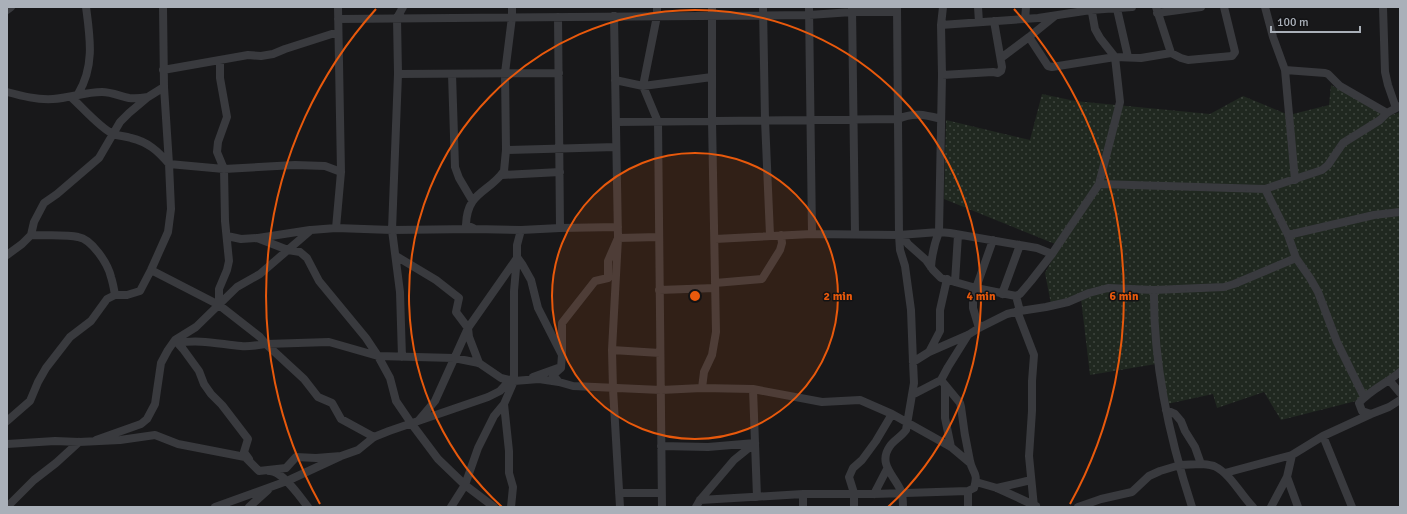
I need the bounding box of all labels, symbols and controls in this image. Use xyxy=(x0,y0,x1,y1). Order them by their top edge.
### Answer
scale bar xyxy=(1271,8,1360,34)
text: 100 m xyxy=(1277,15,1309,30)
centre of rings xyxy=(688,289,702,303)
text: 2 min xyxy=(824,289,853,304)
text: 4 min xyxy=(967,289,996,304)
text: 6 min xyxy=(1110,289,1139,304)

